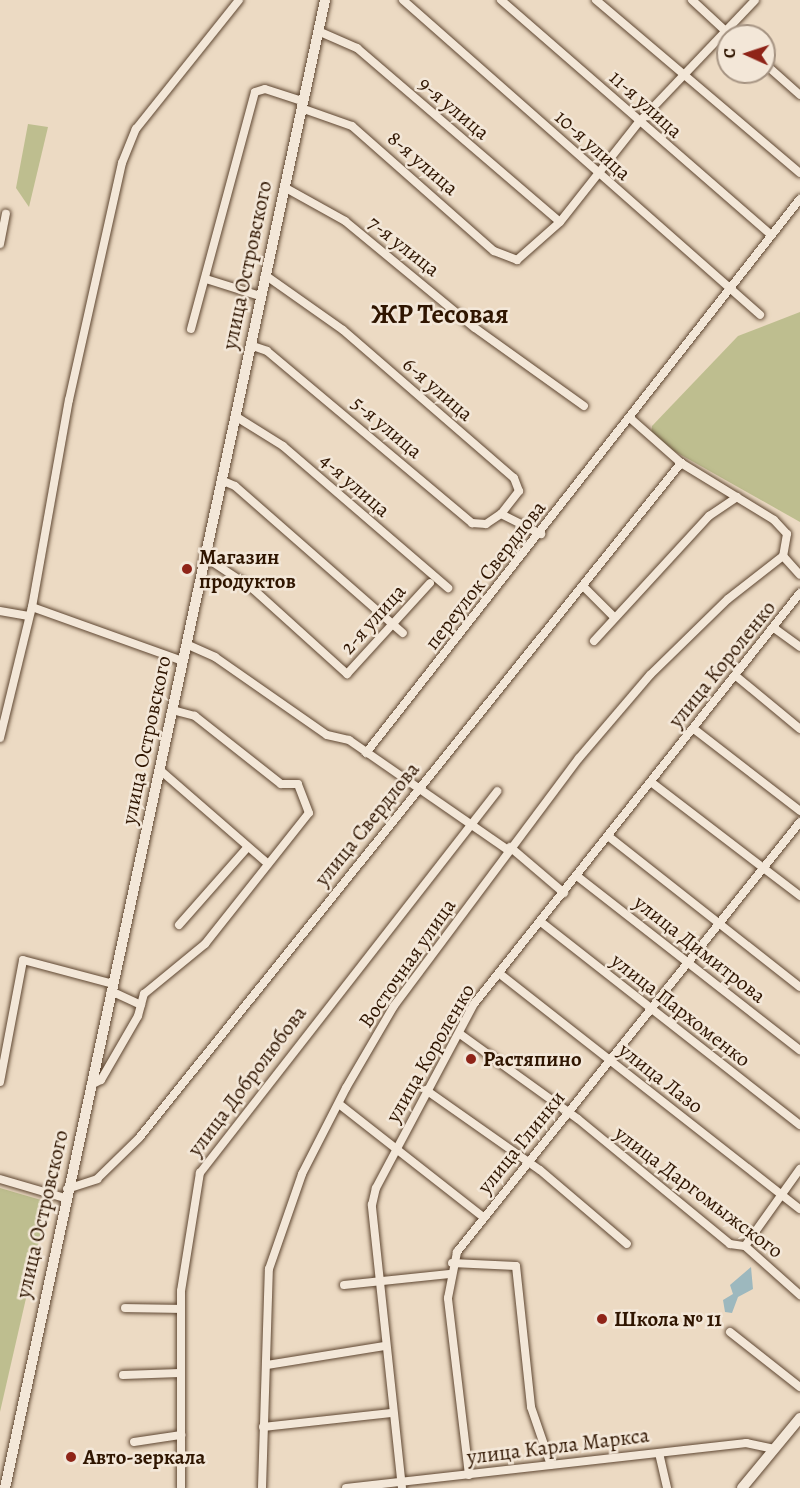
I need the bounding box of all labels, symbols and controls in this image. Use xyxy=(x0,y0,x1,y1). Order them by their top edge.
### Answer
north arrow xyxy=(716,24,776,84)
text: С xyxy=(719,48,741,59)
street label: 11-я улица xyxy=(604,65,688,143)
street label: 9-я улица xyxy=(413,71,495,145)
street label: 10-я улица xyxy=(550,104,636,186)
street label: 8-я улица xyxy=(382,125,464,201)
street label: улица Островского xyxy=(217,178,277,352)
street label: 7-я улица xyxy=(363,210,445,282)
district label: ЖР Тесовая xyxy=(371,299,509,331)
street label: 6-я улица xyxy=(398,352,478,426)
street label: 5-я улица xyxy=(347,390,427,464)
street label: 4-я улица xyxy=(315,448,395,522)
street label: переулок Свердлова xyxy=(419,495,551,655)
place label: Магазин продуктов xyxy=(199,544,296,594)
marker: Магазин продуктов xyxy=(180,562,194,576)
street label: 2-я улица xyxy=(335,579,411,659)
street label: улица Короленко xyxy=(663,595,781,733)
street label: улица Островского xyxy=(116,653,176,827)
street label: улица Свердлова xyxy=(309,757,425,891)
street label: улица Димитрова xyxy=(629,890,771,1008)
street label: Восточная улица xyxy=(353,894,461,1032)
street label: улица Пархоменко xyxy=(606,948,756,1072)
street label: улица Короленко xyxy=(380,979,480,1127)
street label: улица Добролюбова xyxy=(182,1001,312,1161)
street label: улица Лазо xyxy=(614,1037,708,1119)
place label: Растяпино xyxy=(483,1046,581,1072)
marker: Растяпино xyxy=(464,1052,478,1066)
street label: улица Глинки xyxy=(472,1085,570,1199)
street label: улица Даргомыжского xyxy=(610,1120,788,1264)
street label: улица Островского xyxy=(10,1127,74,1301)
place label: Школа № 11 xyxy=(614,1306,722,1332)
marker: Школа № 11 xyxy=(595,1312,609,1326)
street label: улица Карла Маркса xyxy=(465,1422,651,1470)
place label: Авто-зеркала xyxy=(83,1444,205,1470)
marker: Авто-зеркала xyxy=(64,1450,78,1464)

